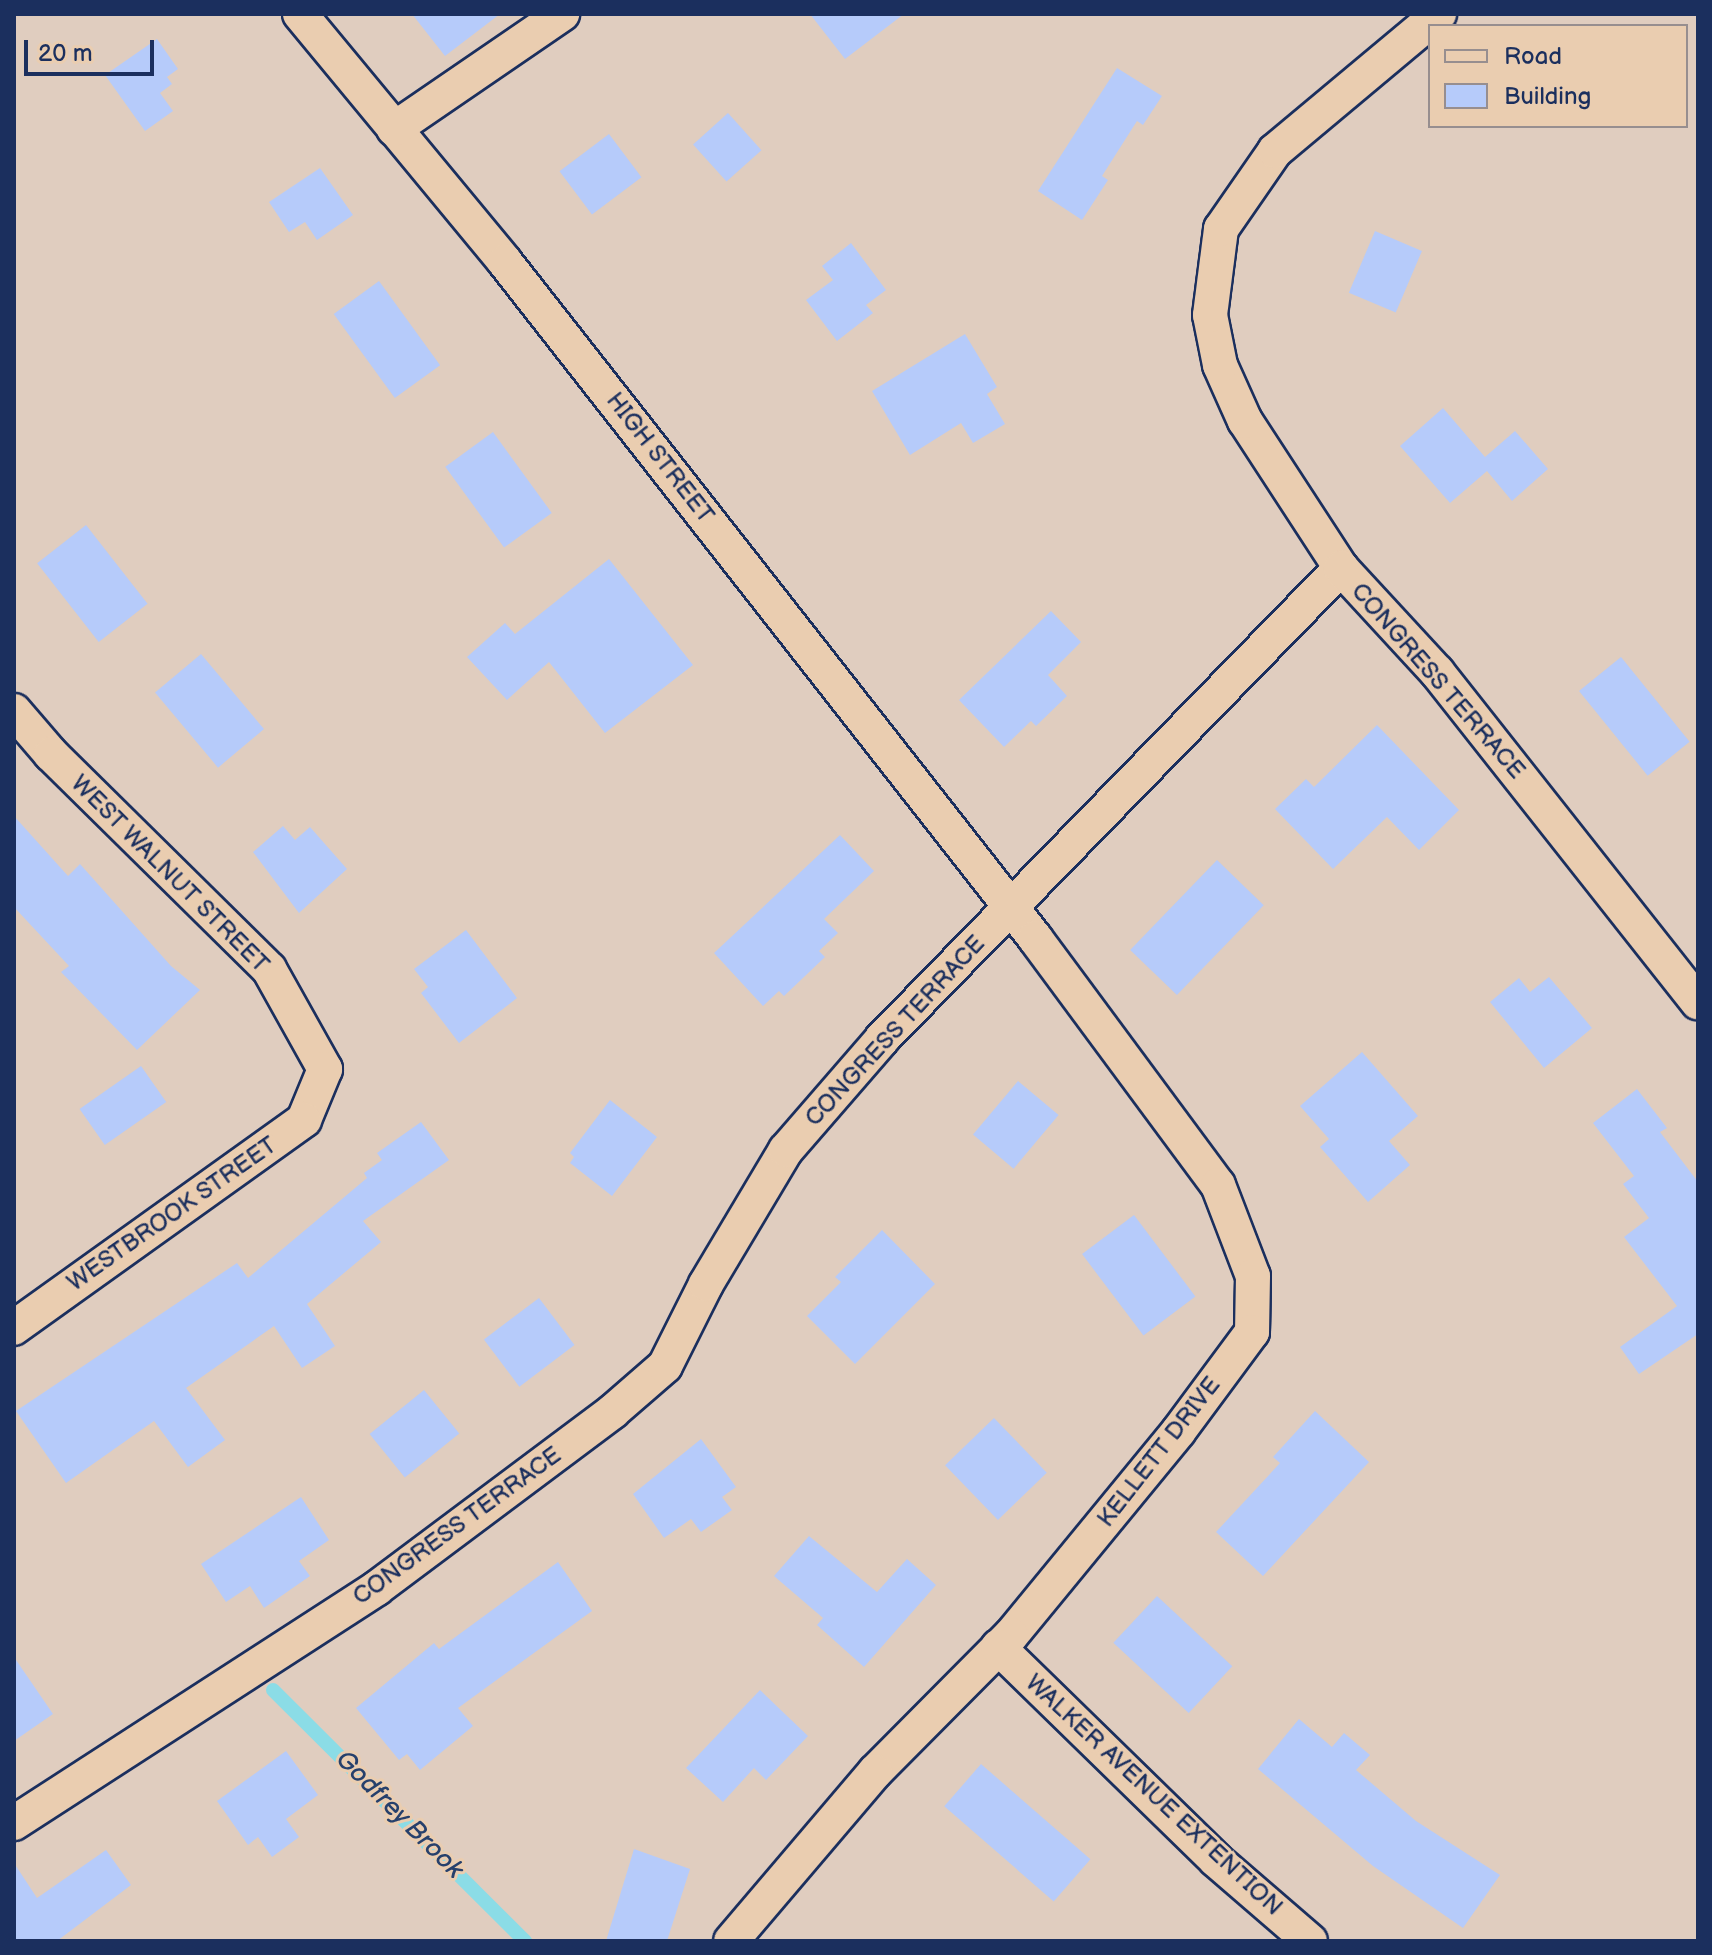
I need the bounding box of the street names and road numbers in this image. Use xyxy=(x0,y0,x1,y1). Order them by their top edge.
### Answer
street label: HIGH STREET xyxy=(600,387,720,529)
street label: CONGRESS TERRACE xyxy=(1345,577,1531,785)
street label: WEST WALNUT STREET xyxy=(65,769,275,979)
street label: CONGRESS TERRACE xyxy=(799,929,991,1133)
street label: WESTBROOK STREET xyxy=(62,1131,282,1297)
street label: KELLETT DRIVE xyxy=(1091,1371,1227,1533)
street label: CONGRESS TERRACE xyxy=(347,1441,567,1611)
street label: WALKER AVENUE EXTENTION xyxy=(1020,1668,1288,1922)

